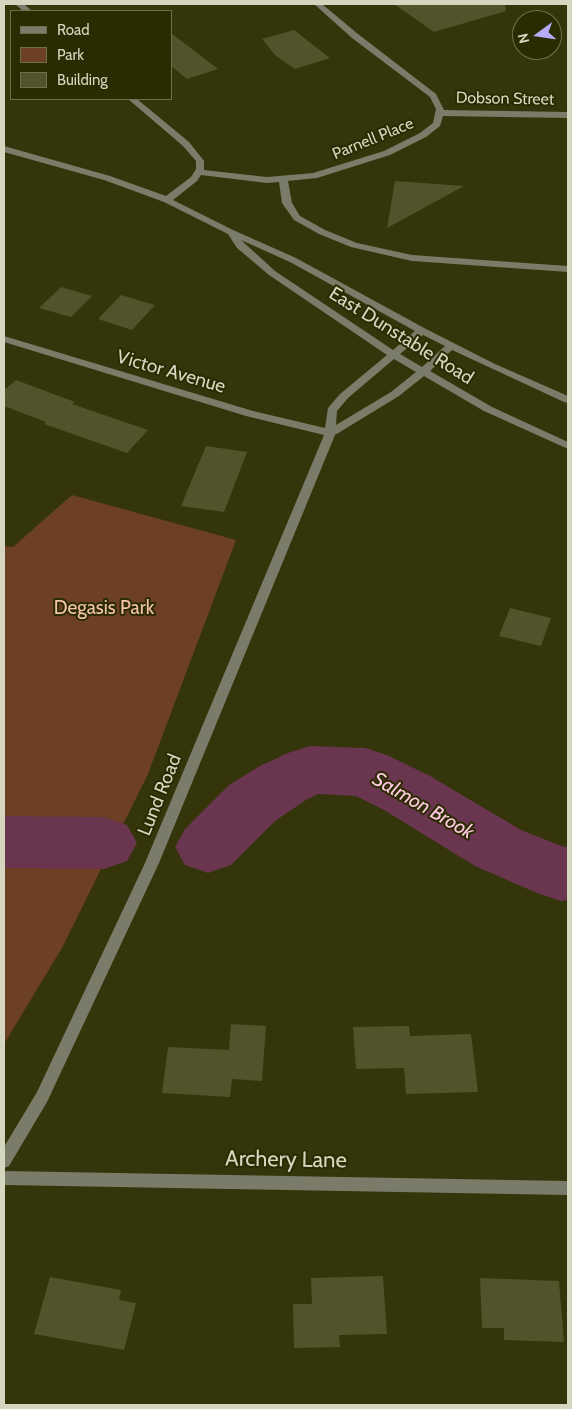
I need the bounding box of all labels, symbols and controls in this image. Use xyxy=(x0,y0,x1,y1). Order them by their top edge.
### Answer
legend xyxy=(10,10,172,100)
north arrow xyxy=(512,10,562,60)
text: Road xyxy=(57,21,90,39)
text: N xyxy=(513,31,533,45)
text: Park xyxy=(57,46,84,64)
text: Building xyxy=(57,71,108,89)
street label: Dobson Street xyxy=(456,89,554,109)
street label: Parnell Place xyxy=(330,114,416,164)
street label: East Dunstable Road xyxy=(325,282,477,390)
street label: Victor Avenue xyxy=(114,346,228,398)
park label: Degasis Park xyxy=(54,597,154,619)
street label: Lund Road xyxy=(133,751,187,839)
water label: Salmon Brook xyxy=(368,767,478,845)
street label: Archery Lane xyxy=(225,1146,347,1174)

